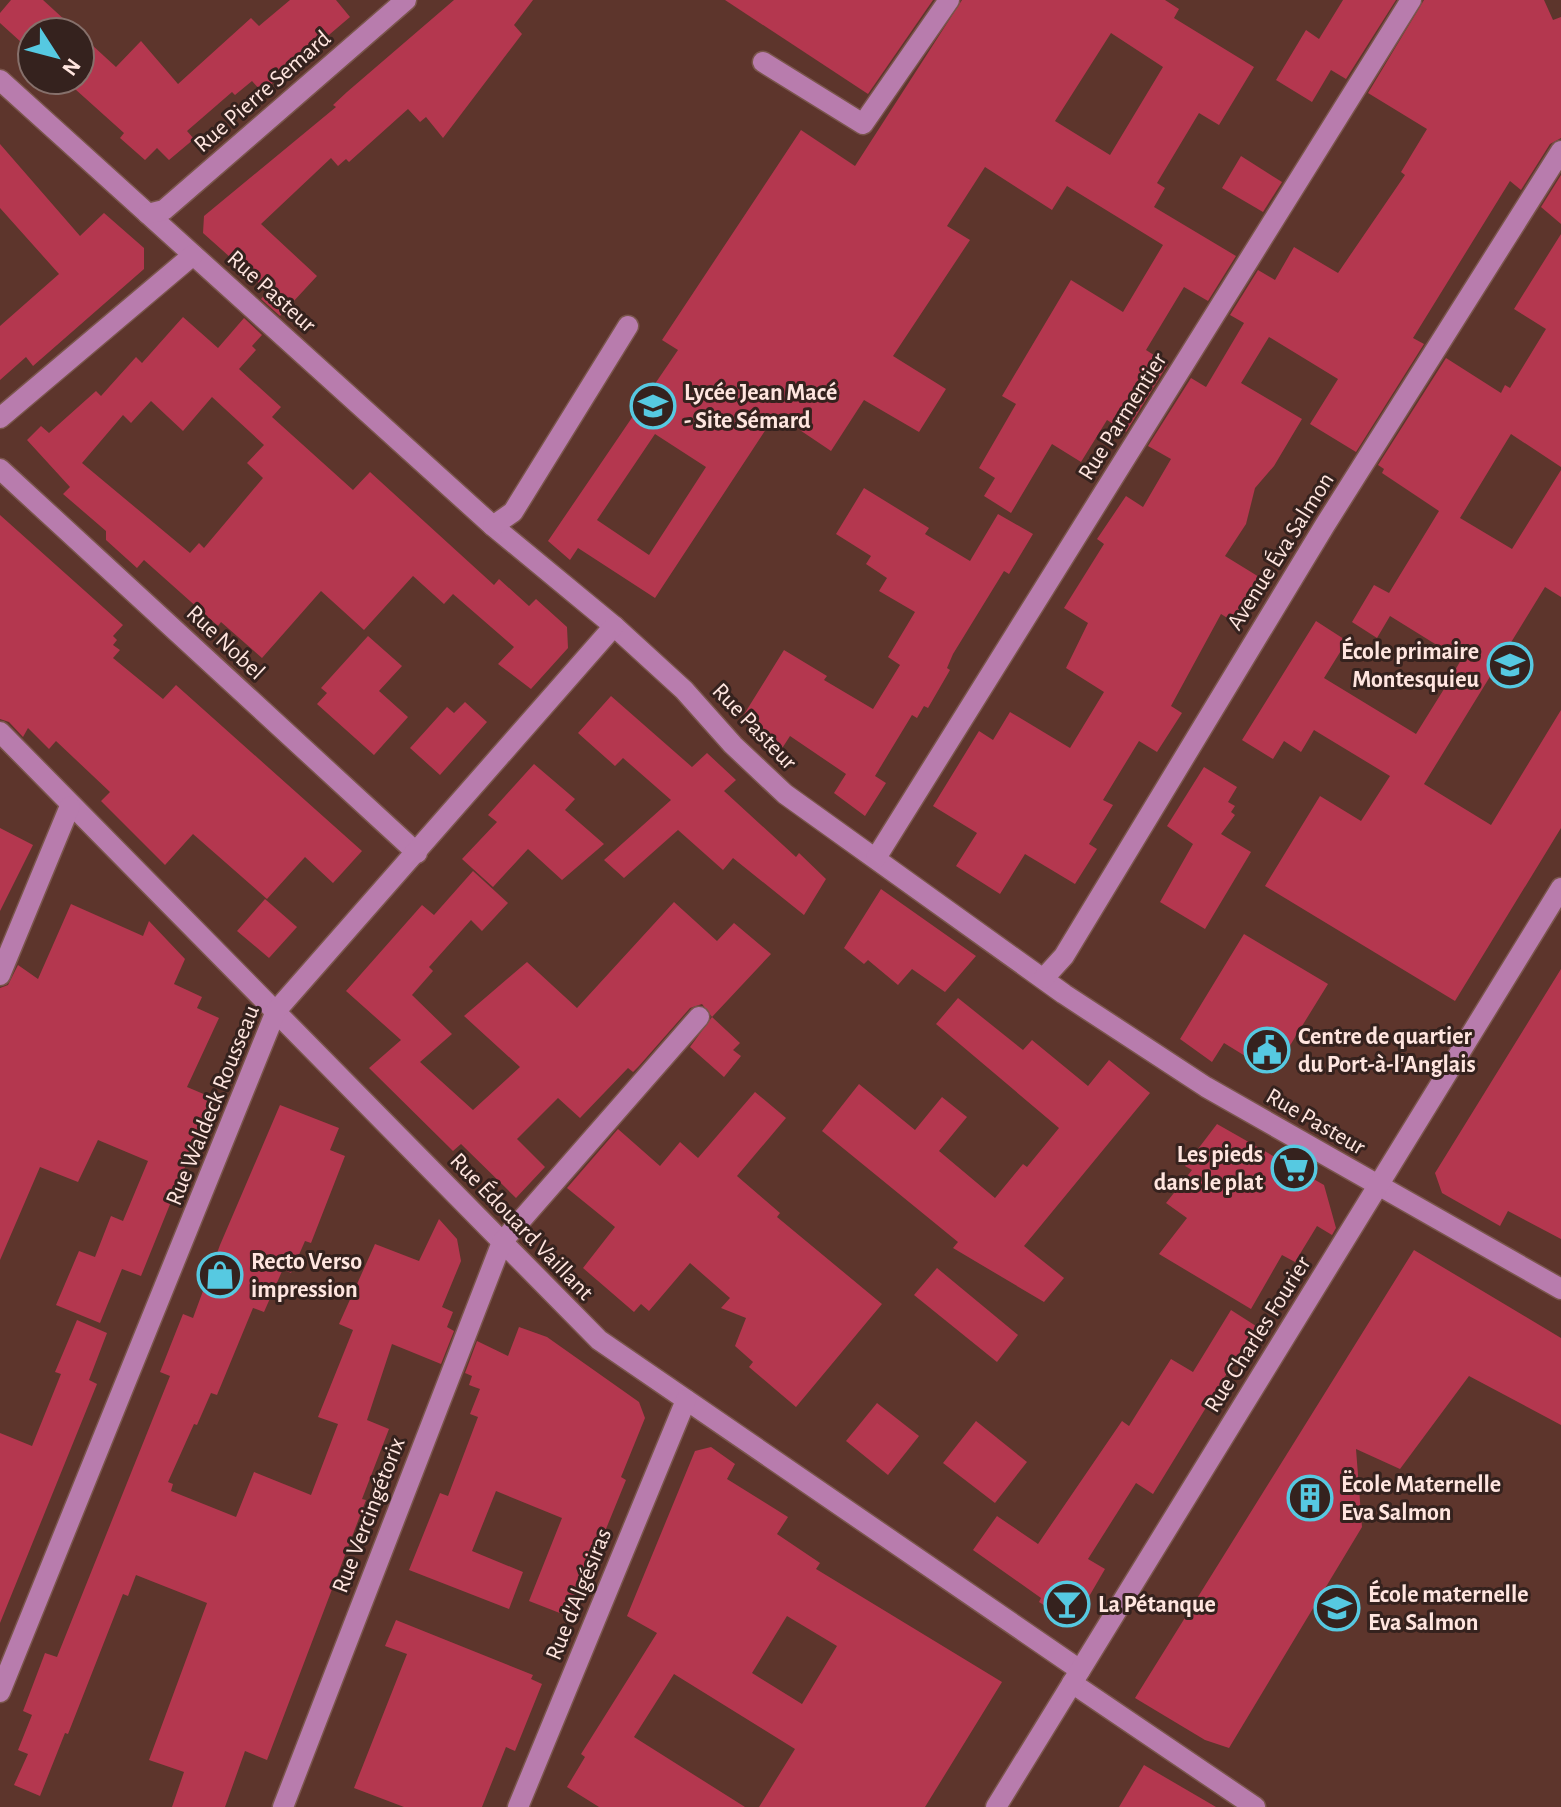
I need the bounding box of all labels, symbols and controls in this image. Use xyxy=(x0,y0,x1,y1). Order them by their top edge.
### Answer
north arrow xyxy=(16,16,96,96)
street label: Rue Pierre Semard xyxy=(190,26,335,157)
text: N xyxy=(58,55,85,80)
street label: Rue Pasteur xyxy=(222,246,320,338)
street label: Rue Parmentier xyxy=(1074,348,1172,485)
place label: Lycée Jean Macé - Site Sémard xyxy=(684,381,837,433)
school or university icon: Lycée Jean Macé - Site Sémard xyxy=(629,382,677,430)
street label: Avenue Éva Salmon xyxy=(1221,468,1339,634)
street label: Rue Nobel xyxy=(182,601,269,685)
place label: École primaire Montesquieu xyxy=(1341,636,1479,692)
school or university icon: École primaire Montesquieu xyxy=(1486,641,1534,689)
street label: Rue Pasteur xyxy=(707,679,801,775)
street label: Rue Waldeck Rousseau xyxy=(162,1002,264,1209)
place label: Centre de quartier du Port-à-l'Anglais xyxy=(1298,1025,1476,1077)
public building icon: Centre de quartier du Port-à-l'Anglais xyxy=(1243,1026,1291,1074)
street label: Rue Pasteur xyxy=(1262,1084,1369,1160)
place label: Les pieds dans le plat xyxy=(1154,1143,1263,1195)
supermarket icon: Les pieds dans le plat xyxy=(1270,1144,1318,1192)
street label: Rue Édouard Vaillant xyxy=(445,1147,599,1305)
place label: Recto Verso impression xyxy=(251,1250,362,1302)
shop icon: Recto Verso impression xyxy=(196,1251,244,1299)
street label: Rue Charles Fourier xyxy=(1200,1252,1316,1417)
street label: Rue Vercingétorix xyxy=(328,1434,410,1596)
place label: Ëcole Maternelle Eva Salmon xyxy=(1341,1470,1501,1525)
building icon: Ëcole Maternelle Eva Salmon xyxy=(1286,1474,1334,1522)
street label: Rue d'Algésiras xyxy=(542,1525,616,1664)
place label: École maternelle Eva Salmon xyxy=(1368,1579,1529,1635)
bar icon: La Pétanque xyxy=(1043,1580,1091,1628)
school or university icon: École maternelle Eva Salmon xyxy=(1313,1584,1361,1632)
place label: La Pétanque xyxy=(1098,1593,1216,1617)

